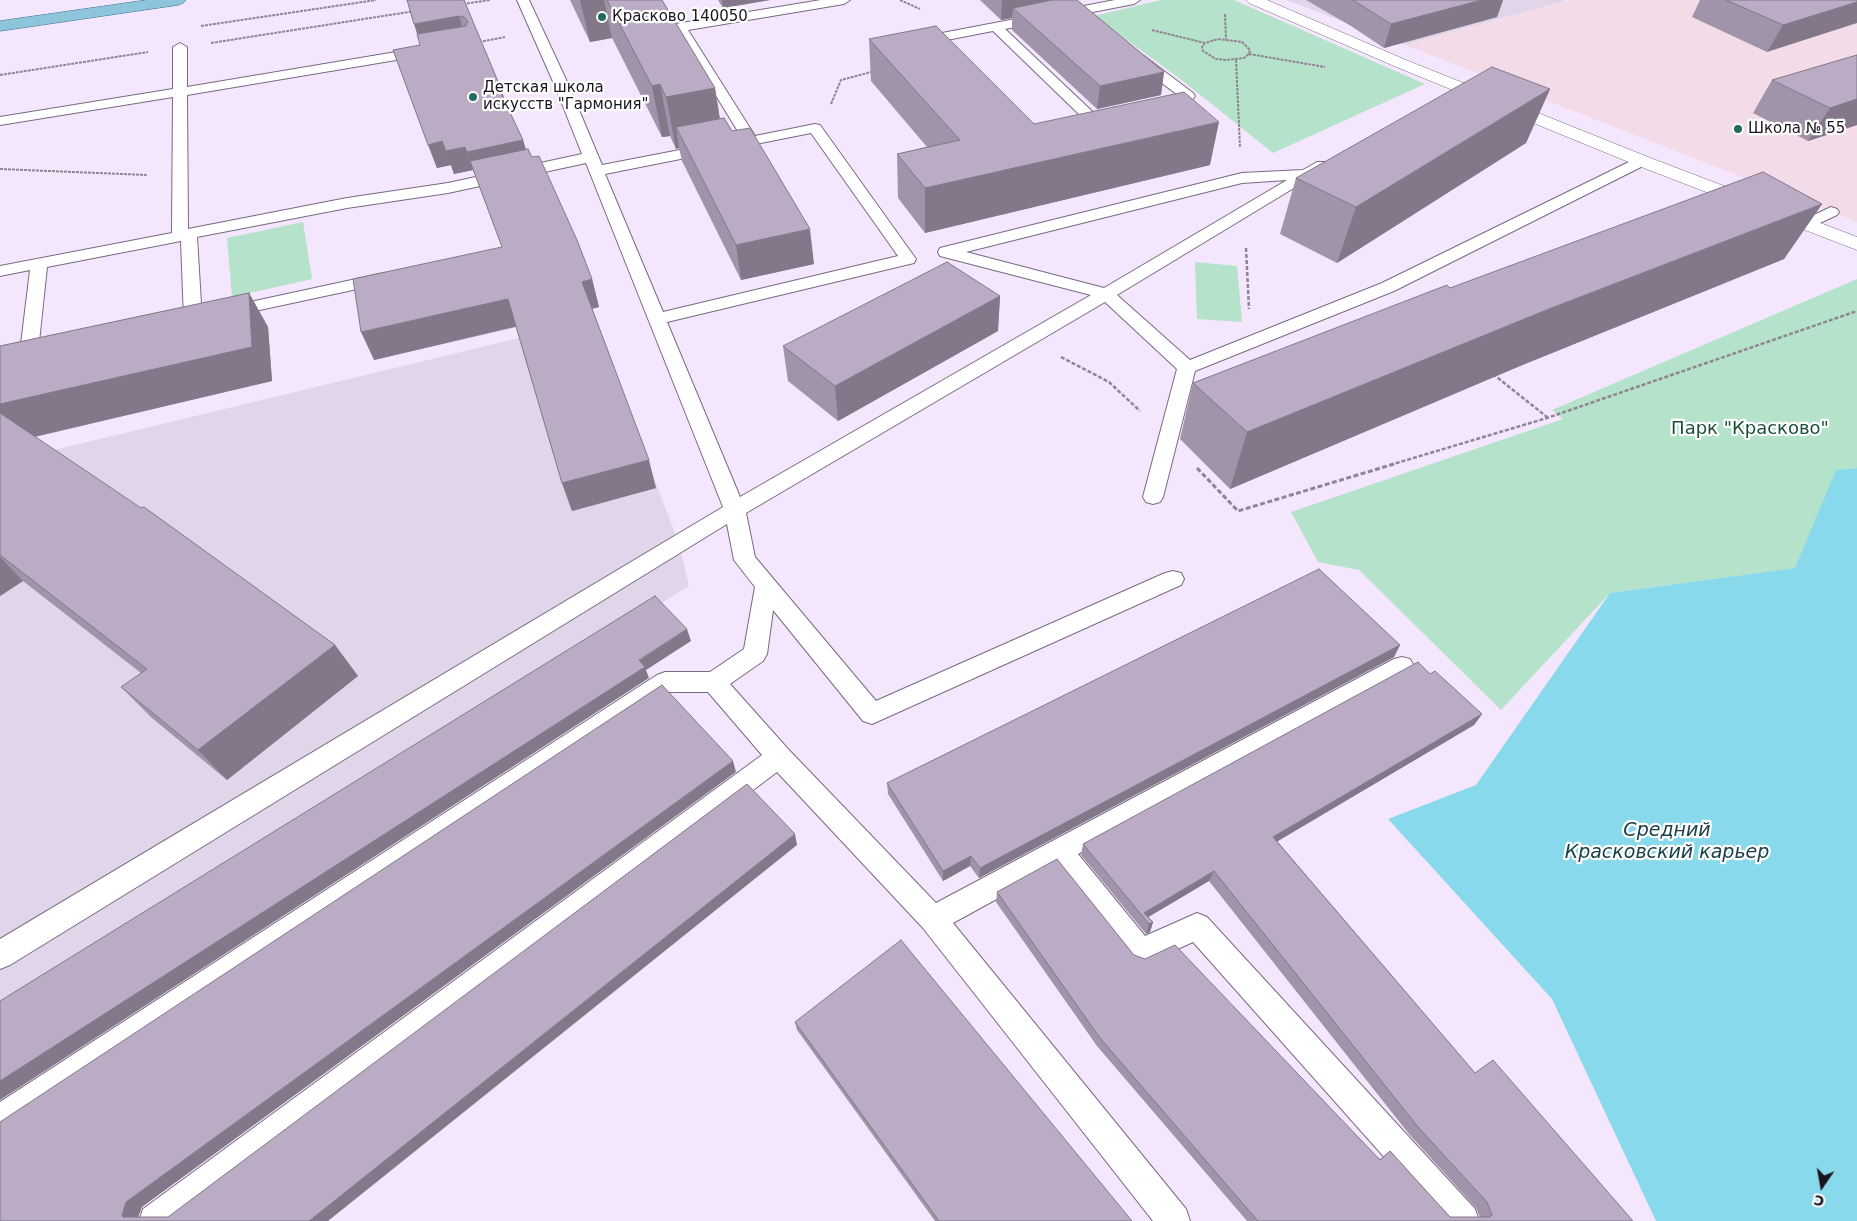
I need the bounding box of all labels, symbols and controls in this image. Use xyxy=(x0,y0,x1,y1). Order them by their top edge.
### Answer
place label: Красково 140050 xyxy=(612,8,748,26)
marker: Красково 140050 xyxy=(596,11,608,23)
place label: Детская школа искусств "Гармония" xyxy=(483,79,649,114)
marker: Детская школа искусств "Гармония" xyxy=(467,91,479,103)
place label: Школа № 55 xyxy=(1748,120,1845,138)
marker: Школа № 55 xyxy=(1732,123,1744,135)
park label: Парк "Красково" xyxy=(1671,418,1829,440)
water label: Средний Красковский карьер xyxy=(1565,820,1769,864)
north arrow xyxy=(1797,1161,1847,1211)
text: С xyxy=(1812,1192,1826,1210)

